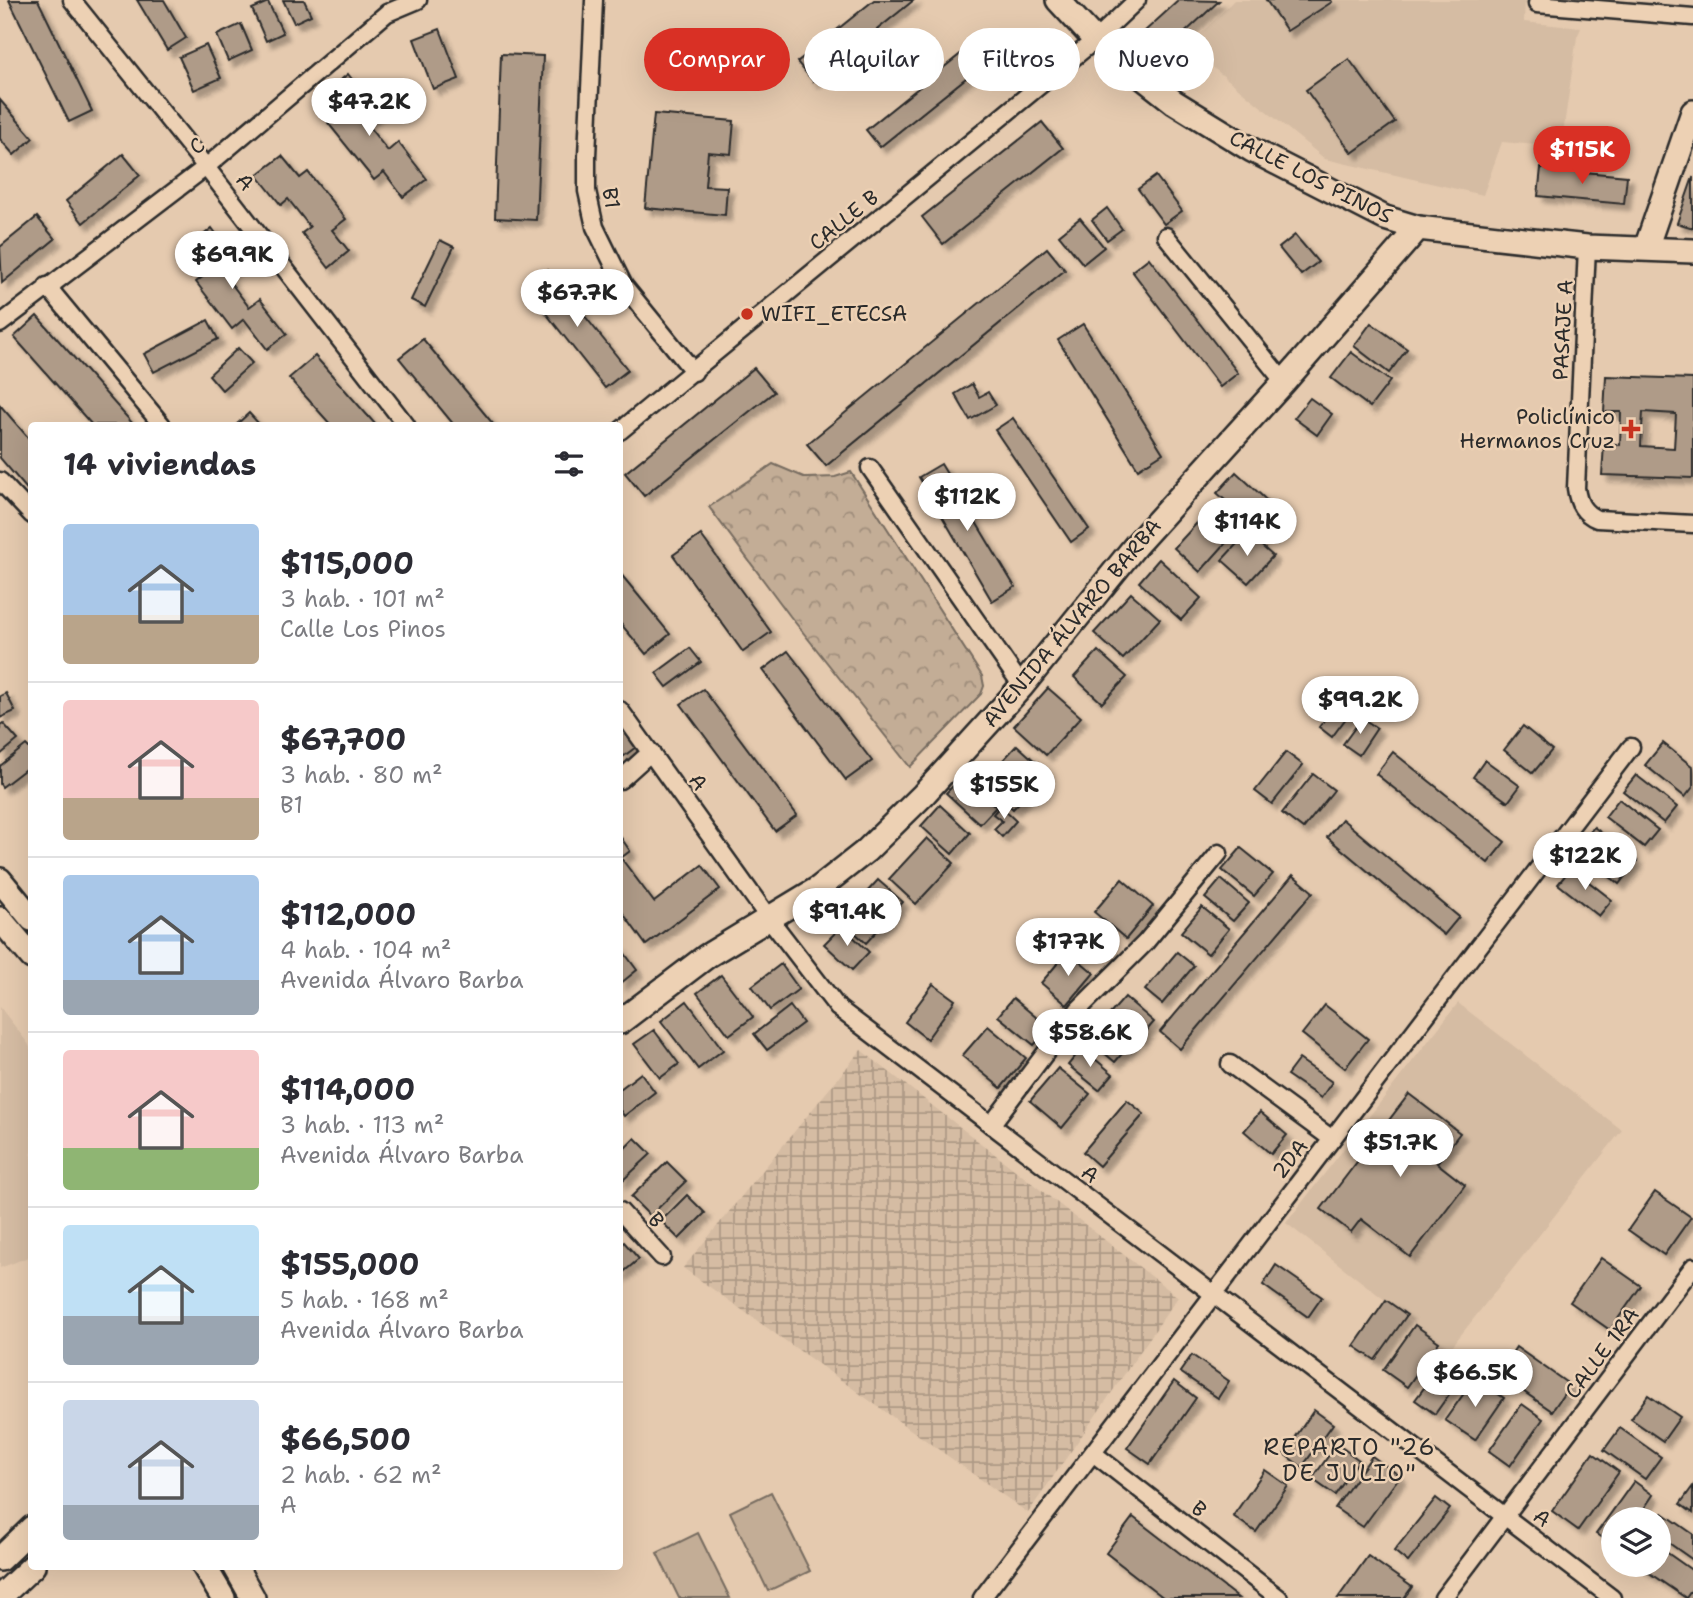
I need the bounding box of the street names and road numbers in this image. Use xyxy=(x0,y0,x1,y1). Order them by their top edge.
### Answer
street label: CALLE LOS PINOS xyxy=(1225,124,1397,230)
street label: C xyxy=(183,131,211,161)
street label: A xyxy=(229,167,261,197)
street label: CALLE B xyxy=(803,183,885,257)
street label: B1 xyxy=(595,185,627,211)
street label: PASAJE A xyxy=(1546,279,1580,381)
street label: AVENIDA ÁLVARO BARBA xyxy=(976,512,1168,733)
street label: A xyxy=(682,768,714,796)
street label: 2DA xyxy=(1266,1133,1314,1185)
street label: A xyxy=(1075,1158,1105,1190)
street label: B xyxy=(642,1206,670,1234)
street label: CALLE 1RA xyxy=(1558,1302,1646,1404)
street label: B xyxy=(1185,1494,1213,1524)
street label: A xyxy=(1527,1502,1557,1534)

